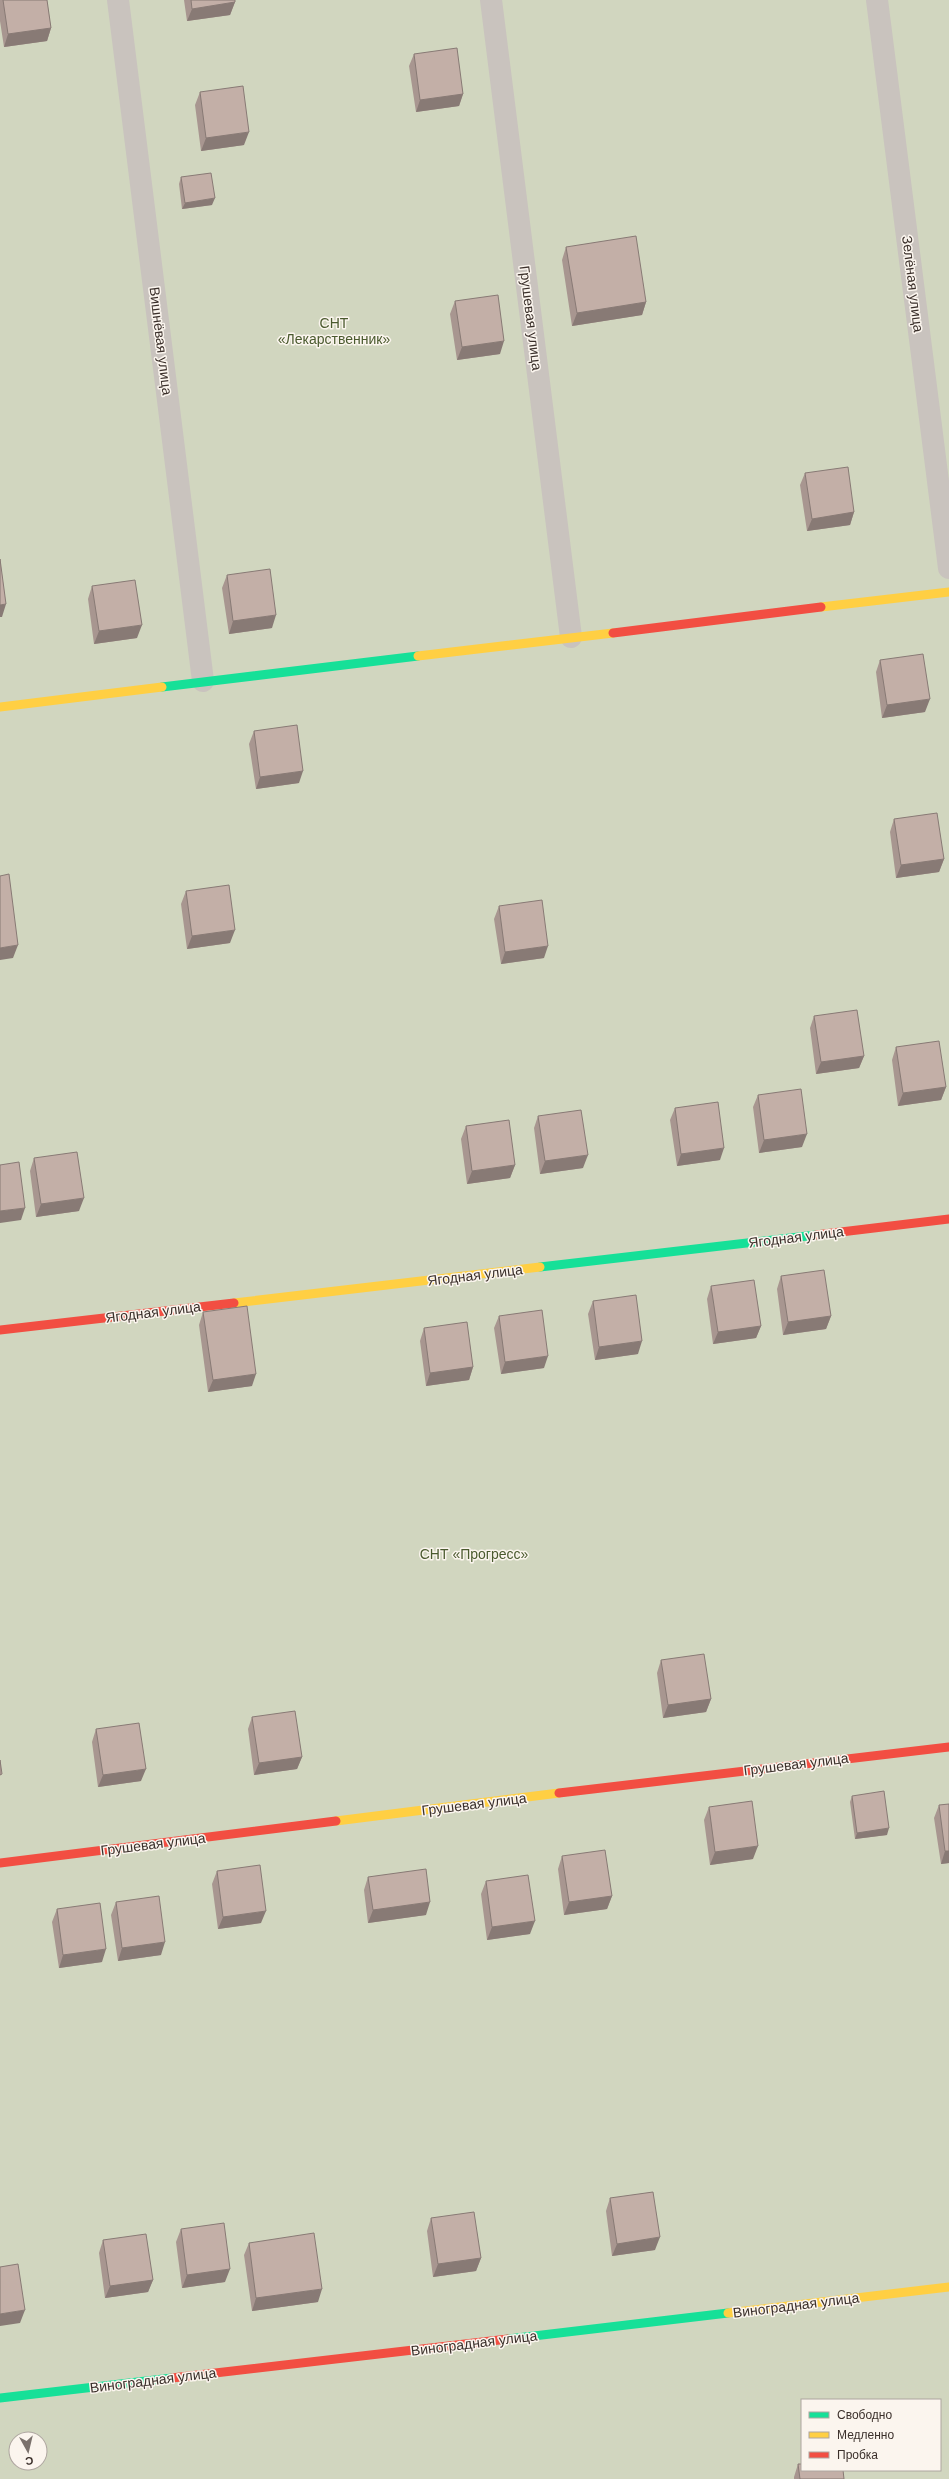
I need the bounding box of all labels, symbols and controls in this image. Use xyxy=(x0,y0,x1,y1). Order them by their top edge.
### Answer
street label: Зелёная улица xyxy=(899,235,927,333)
street label: Грушевая улица xyxy=(517,265,545,372)
street label: Вишнёвая улица xyxy=(146,286,176,396)
park label: СНТ «Лекарственник» xyxy=(278,315,390,347)
street label: Ягодная улица xyxy=(747,1223,845,1251)
street label: Ягодная улица xyxy=(426,1261,524,1289)
street label: Ягодная улица xyxy=(104,1298,202,1326)
park label: СНТ «Прогресс» xyxy=(420,1546,528,1562)
street label: Грушевая улица xyxy=(743,1750,850,1778)
street label: Грушевая улица xyxy=(421,1790,528,1818)
street label: Грушевая улица xyxy=(100,1830,207,1858)
street label: Виноградная улица xyxy=(732,2289,860,2321)
street label: Виноградная улица xyxy=(410,2327,538,2359)
street label: Виноградная улица xyxy=(89,2364,217,2396)
legend xyxy=(801,2399,941,2471)
text: Свободно xyxy=(837,2408,892,2422)
text: Медленно xyxy=(837,2428,894,2442)
north arrow xyxy=(8,2431,48,2471)
text: Пробка xyxy=(837,2448,878,2462)
text: С xyxy=(25,2454,34,2467)

